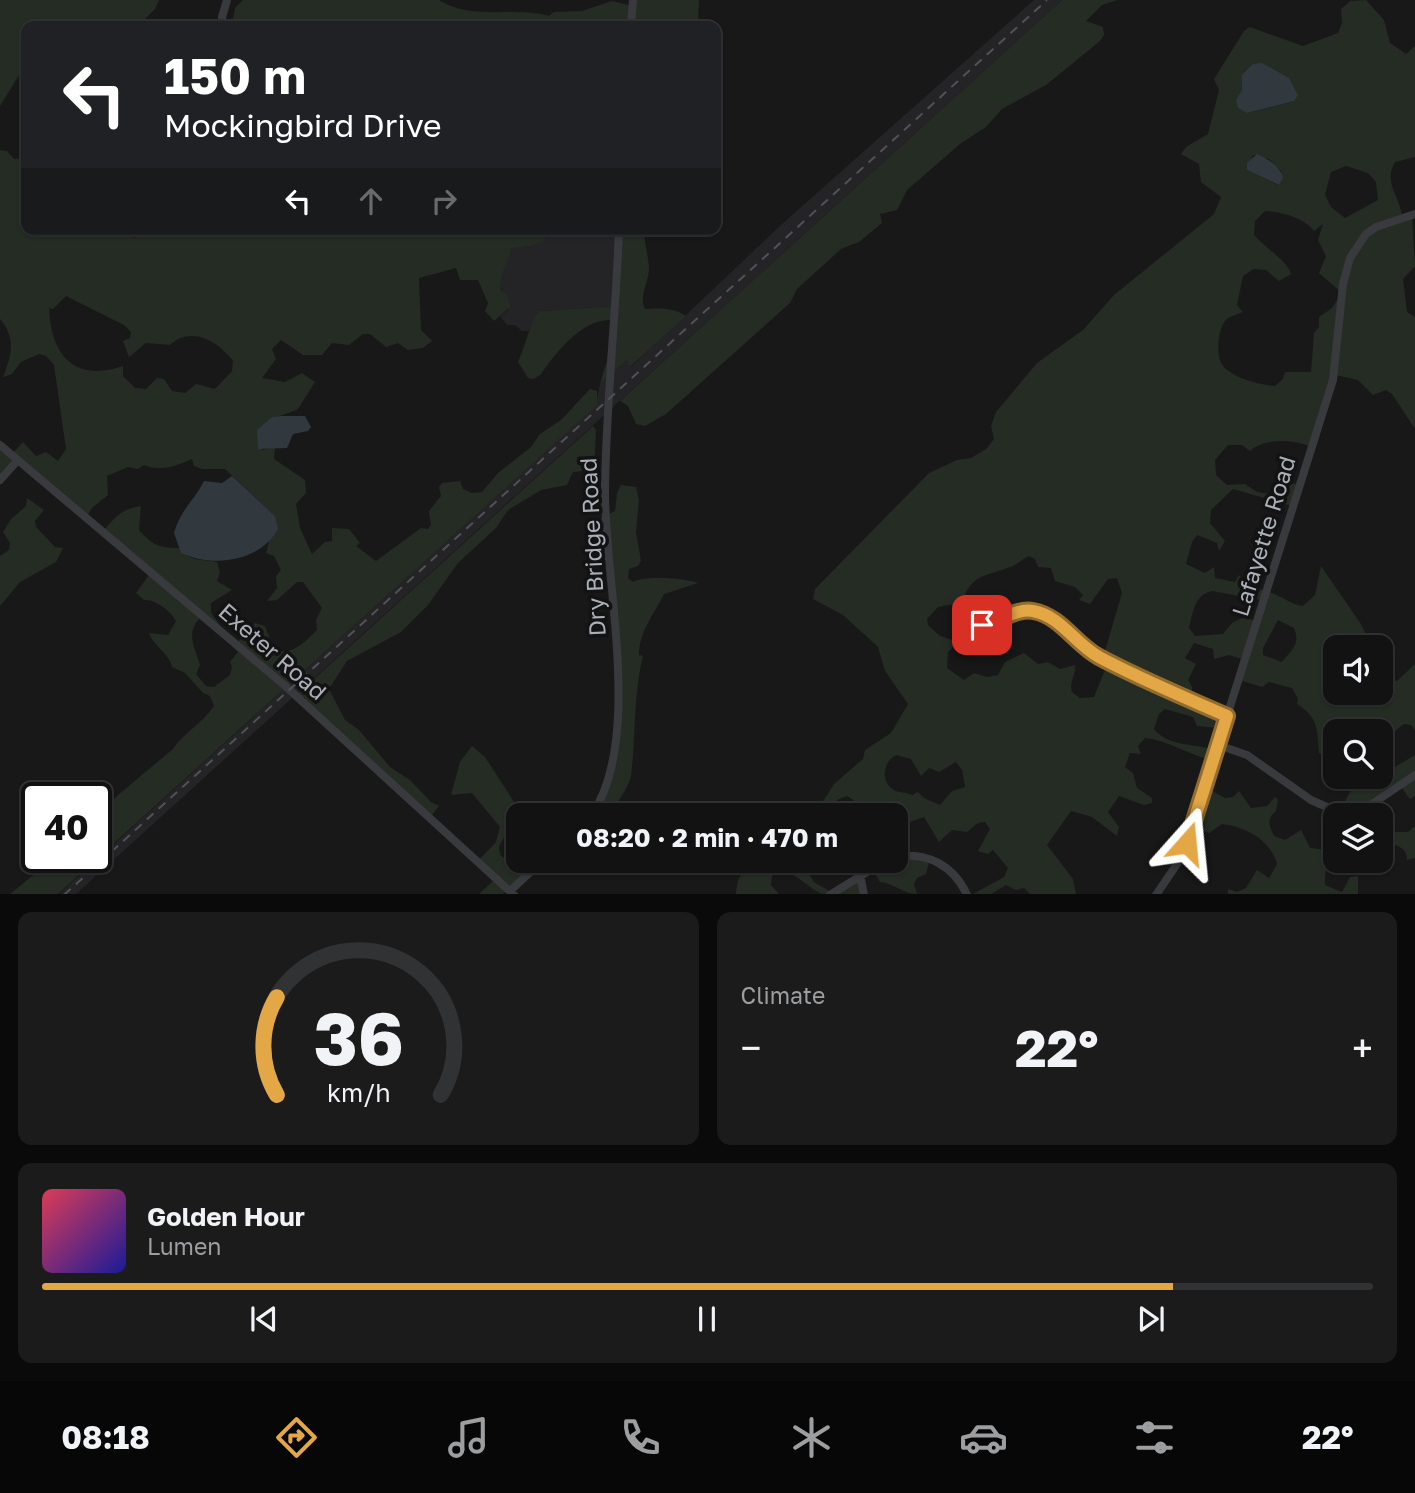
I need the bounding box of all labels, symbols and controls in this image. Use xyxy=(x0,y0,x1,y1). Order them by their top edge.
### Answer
text: 150 m xyxy=(164,46,306,105)
icon: left xyxy=(49,49,140,140)
text: Mockingbird Drive xyxy=(164,106,442,144)
icon: left xyxy=(279,182,317,220)
icon: ahead xyxy=(352,182,390,220)
icon: right xyxy=(425,182,463,220)
street label: Lafayette Road xyxy=(1225,452,1301,620)
street label: Dry Bridge Road xyxy=(573,457,611,637)
pin xyxy=(952,595,1012,655)
street label: Exeter Road xyxy=(214,597,332,705)
icon: arrive xyxy=(963,606,1001,644)
map controls xyxy=(1323,635,1393,873)
button: sound xyxy=(1323,635,1393,705)
button: search xyxy=(1323,719,1393,789)
speed limit sign: 40 xyxy=(21,782,112,873)
button: layers xyxy=(1323,803,1393,873)
position arrow xyxy=(1150,806,1224,880)
text: 08:20 · 2 min · 470 m xyxy=(576,822,838,853)
text: Climate xyxy=(741,981,825,1009)
text: 36 xyxy=(313,994,404,1081)
text: 22° xyxy=(1015,1016,1099,1078)
text: − xyxy=(741,1025,761,1070)
text: + xyxy=(1352,1025,1373,1070)
text: km/h xyxy=(326,1076,390,1107)
text: Golden Hour xyxy=(147,1201,305,1232)
text: Lumen xyxy=(147,1232,221,1260)
icon: previous xyxy=(245,1300,283,1338)
icon: pause xyxy=(688,1300,726,1338)
icon: next xyxy=(1132,1300,1170,1338)
icon: directions xyxy=(272,1413,321,1462)
icon: music xyxy=(444,1413,493,1462)
icon: phone xyxy=(616,1413,665,1462)
icon: climate xyxy=(787,1413,836,1462)
icon: car xyxy=(959,1413,1008,1462)
icon: filters xyxy=(1130,1413,1179,1462)
text: 08:18 xyxy=(61,1418,150,1456)
text: 22° xyxy=(1302,1418,1354,1456)

